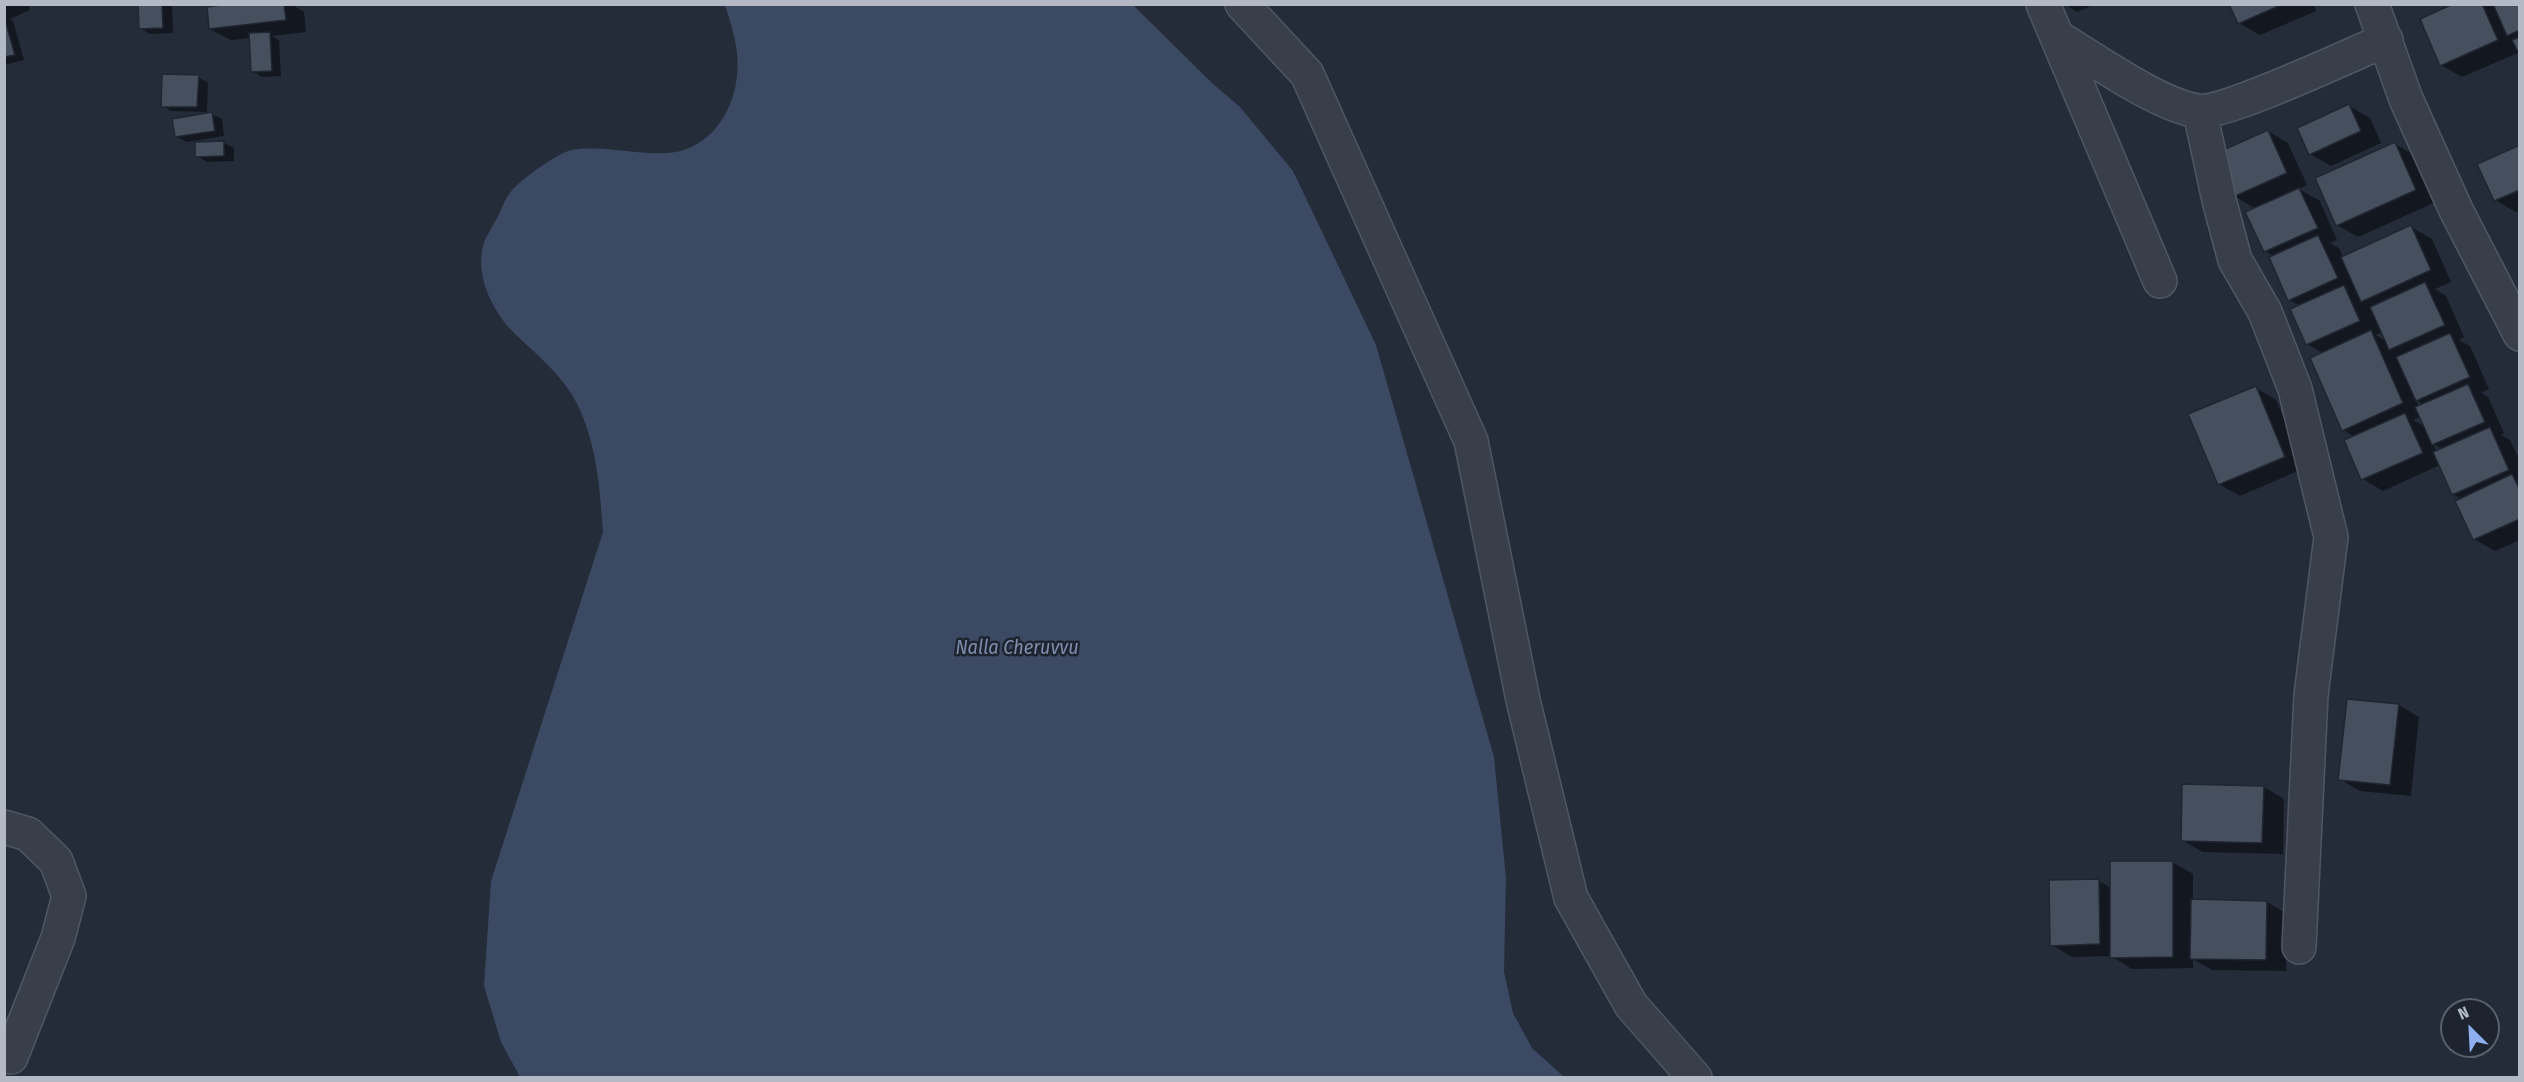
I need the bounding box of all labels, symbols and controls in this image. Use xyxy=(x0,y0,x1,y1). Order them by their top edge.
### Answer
water label: Nalla Cheruvvu xyxy=(955,636,1079,660)
north arrow xyxy=(2440,998,2500,1058)
text: N xyxy=(2455,1002,2472,1024)

